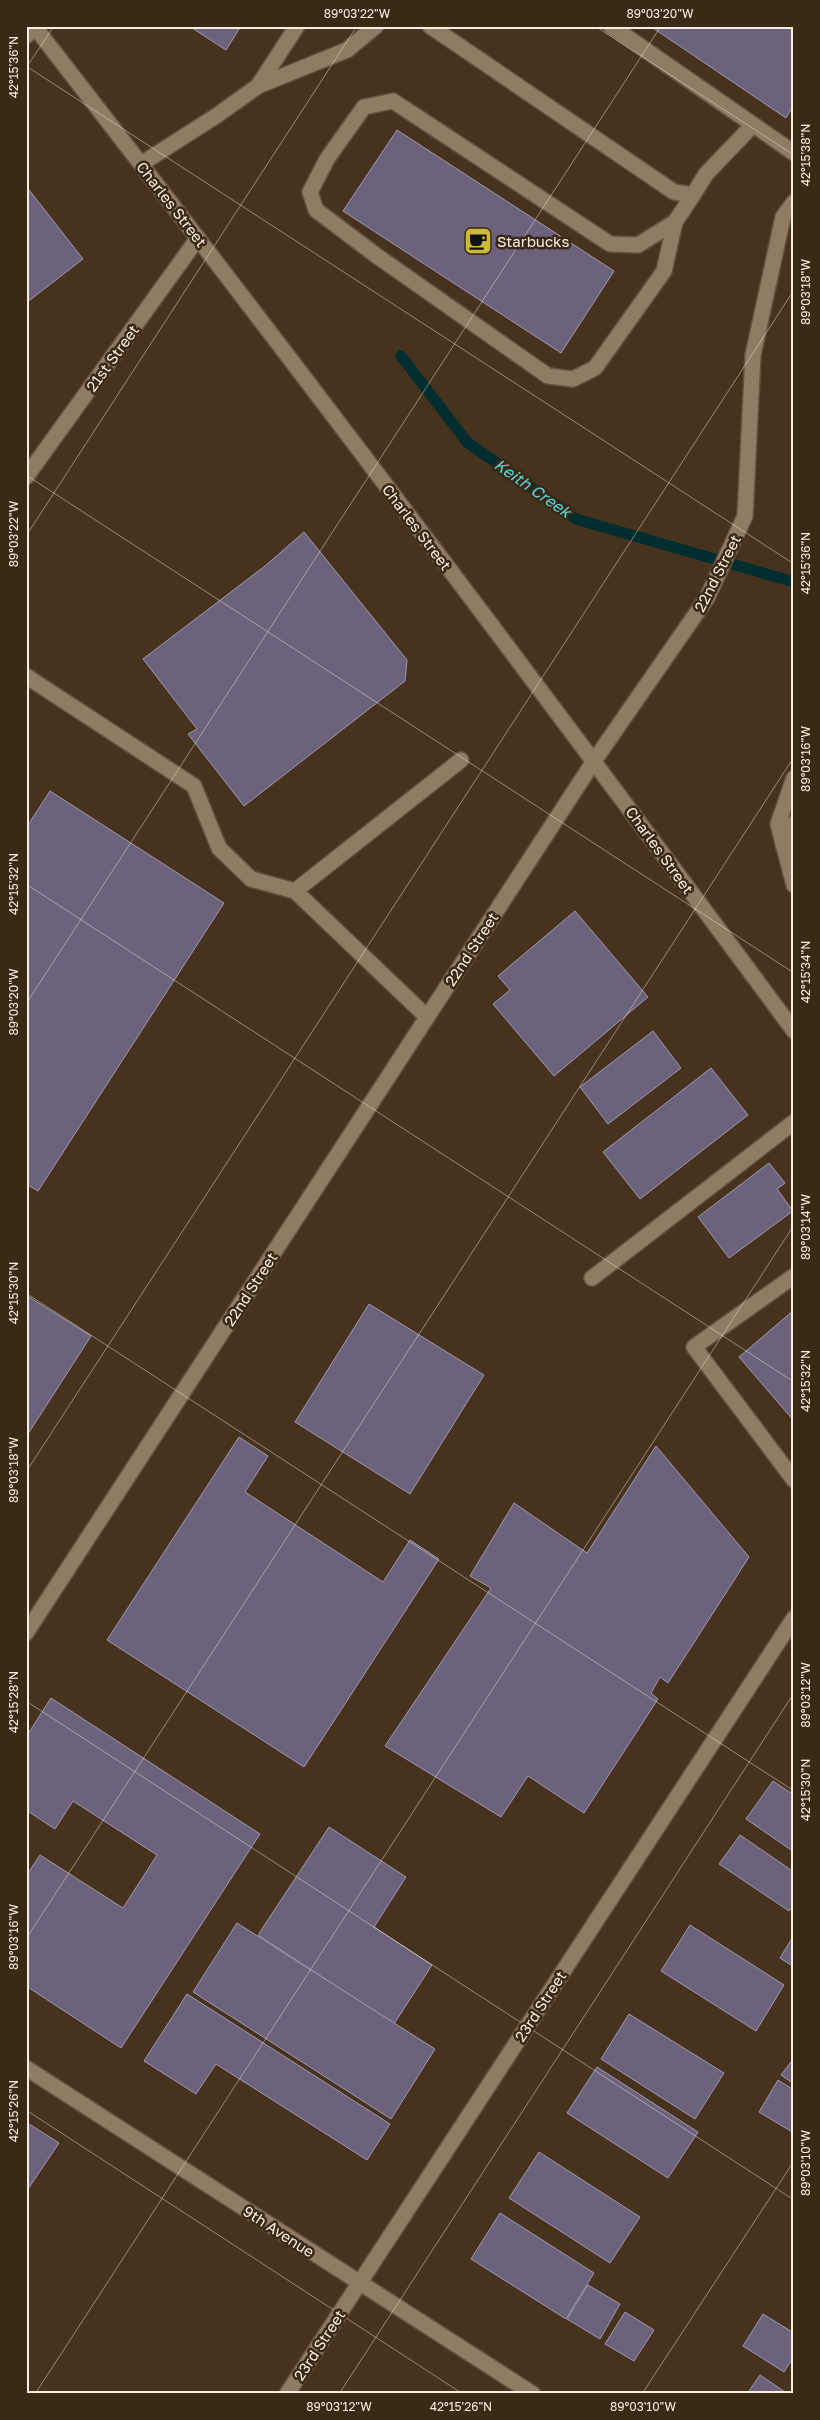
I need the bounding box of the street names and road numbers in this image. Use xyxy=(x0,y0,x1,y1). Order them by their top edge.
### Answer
street label: Charles Street xyxy=(133,158,211,250)
street label: 21st Street xyxy=(82,321,142,395)
street label: Charles Street xyxy=(379,480,455,574)
street label: 22nd Street xyxy=(690,531,744,615)
street label: Charles Street xyxy=(622,803,698,897)
street label: 22nd Street xyxy=(441,909,501,989)
street label: 22nd Street xyxy=(220,1249,280,1329)
street label: 23rd Street xyxy=(511,1967,569,2045)
street label: 9th Avenue xyxy=(240,2201,318,2261)
street label: 23rd Street xyxy=(290,2306,348,2384)

